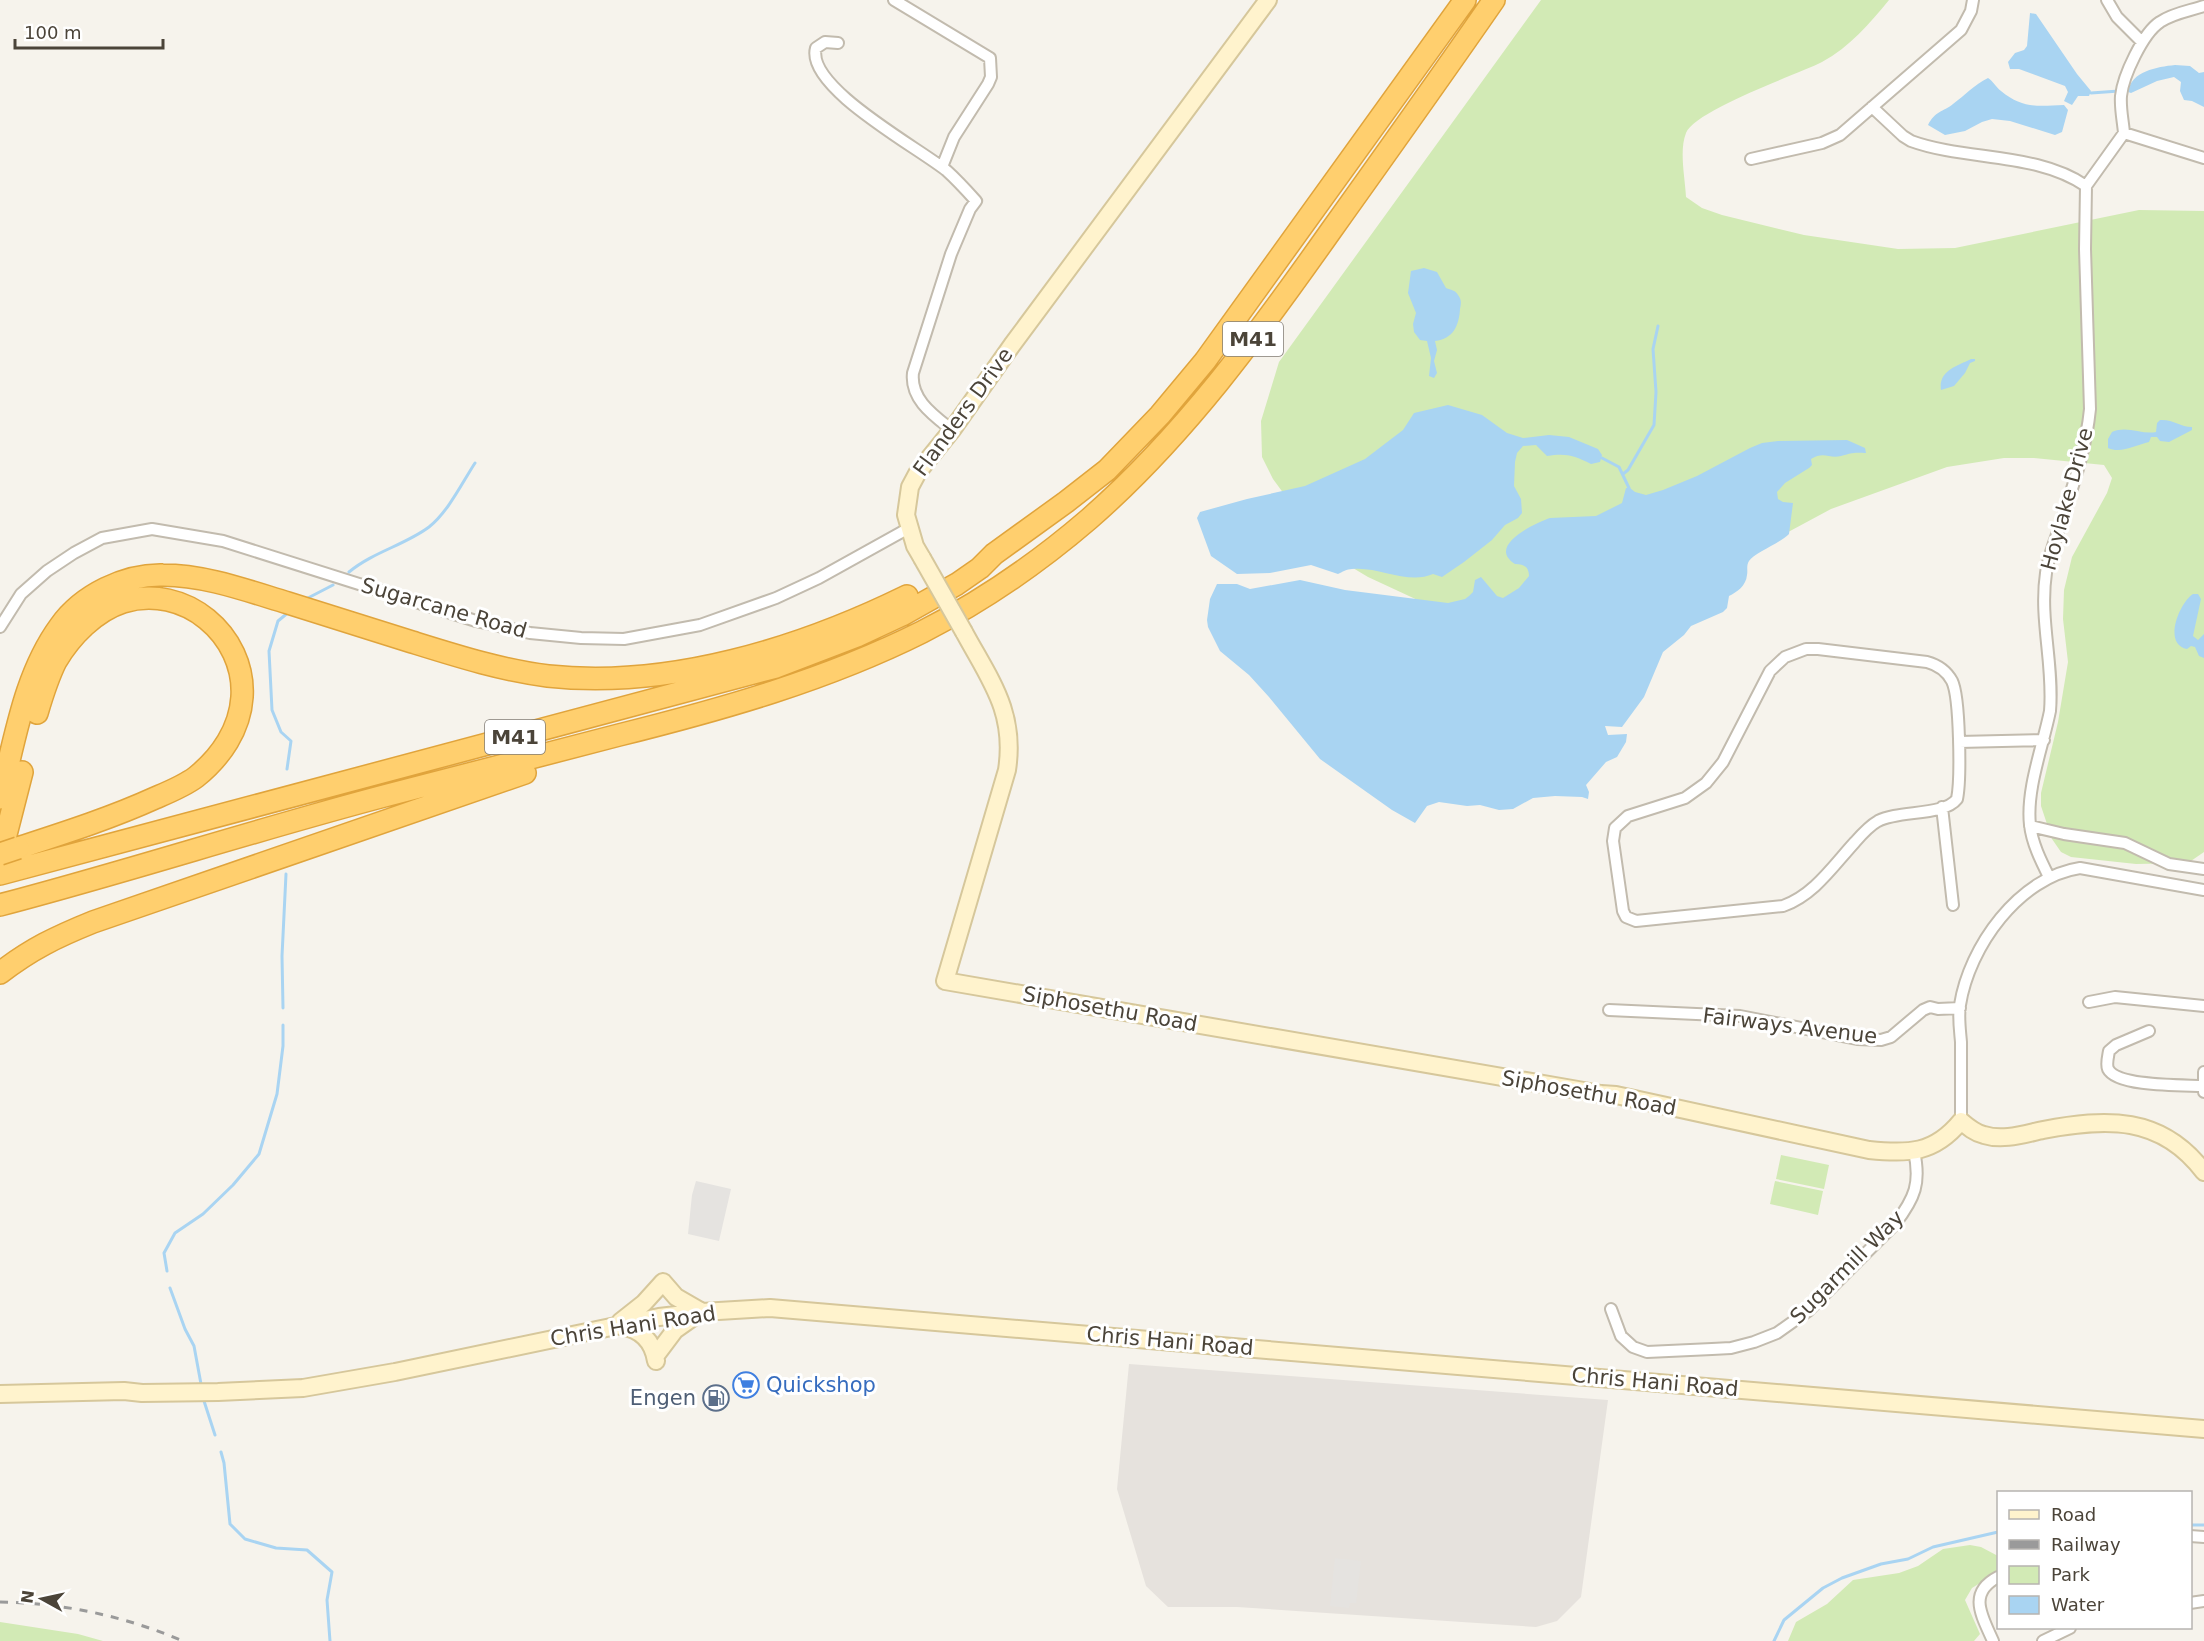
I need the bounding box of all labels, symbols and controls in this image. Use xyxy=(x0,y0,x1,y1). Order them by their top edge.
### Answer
scale bar xyxy=(15,12,164,50)
text: 100 m xyxy=(24,22,82,43)
road number: M41 xyxy=(1223,322,1283,356)
street label: Flanders Drive xyxy=(908,343,1018,481)
street label: Hoylake Drive xyxy=(2036,425,2098,573)
street label: Sugarcane Road xyxy=(358,573,530,643)
road number: M41 xyxy=(485,720,545,754)
street label: Siphosethu Road xyxy=(1021,982,1199,1036)
street label: Fairways Avenue xyxy=(1701,1003,1879,1049)
street label: Siphosethu Road xyxy=(1500,1066,1678,1120)
street label: Sugarmill Way xyxy=(1785,1205,1909,1329)
street label: Chris Hani Road xyxy=(549,1301,717,1351)
street label: Chris Hani Road xyxy=(1086,1322,1254,1360)
street label: Chris Hani Road xyxy=(1571,1363,1739,1401)
supermarket icon: Quickshop xyxy=(731,1370,761,1400)
place label: Quickshop xyxy=(766,1373,876,1397)
fuel station icon: Engen xyxy=(701,1383,731,1413)
place label: Engen xyxy=(630,1386,696,1410)
legend xyxy=(1997,1491,2192,1629)
text: Road xyxy=(2051,1504,2096,1525)
text: Railway xyxy=(2051,1534,2121,1555)
text: Park xyxy=(2051,1564,2090,1585)
north arrow xyxy=(12,1569,72,1629)
text: N xyxy=(17,1589,38,1605)
text: Water xyxy=(2051,1594,2105,1615)

